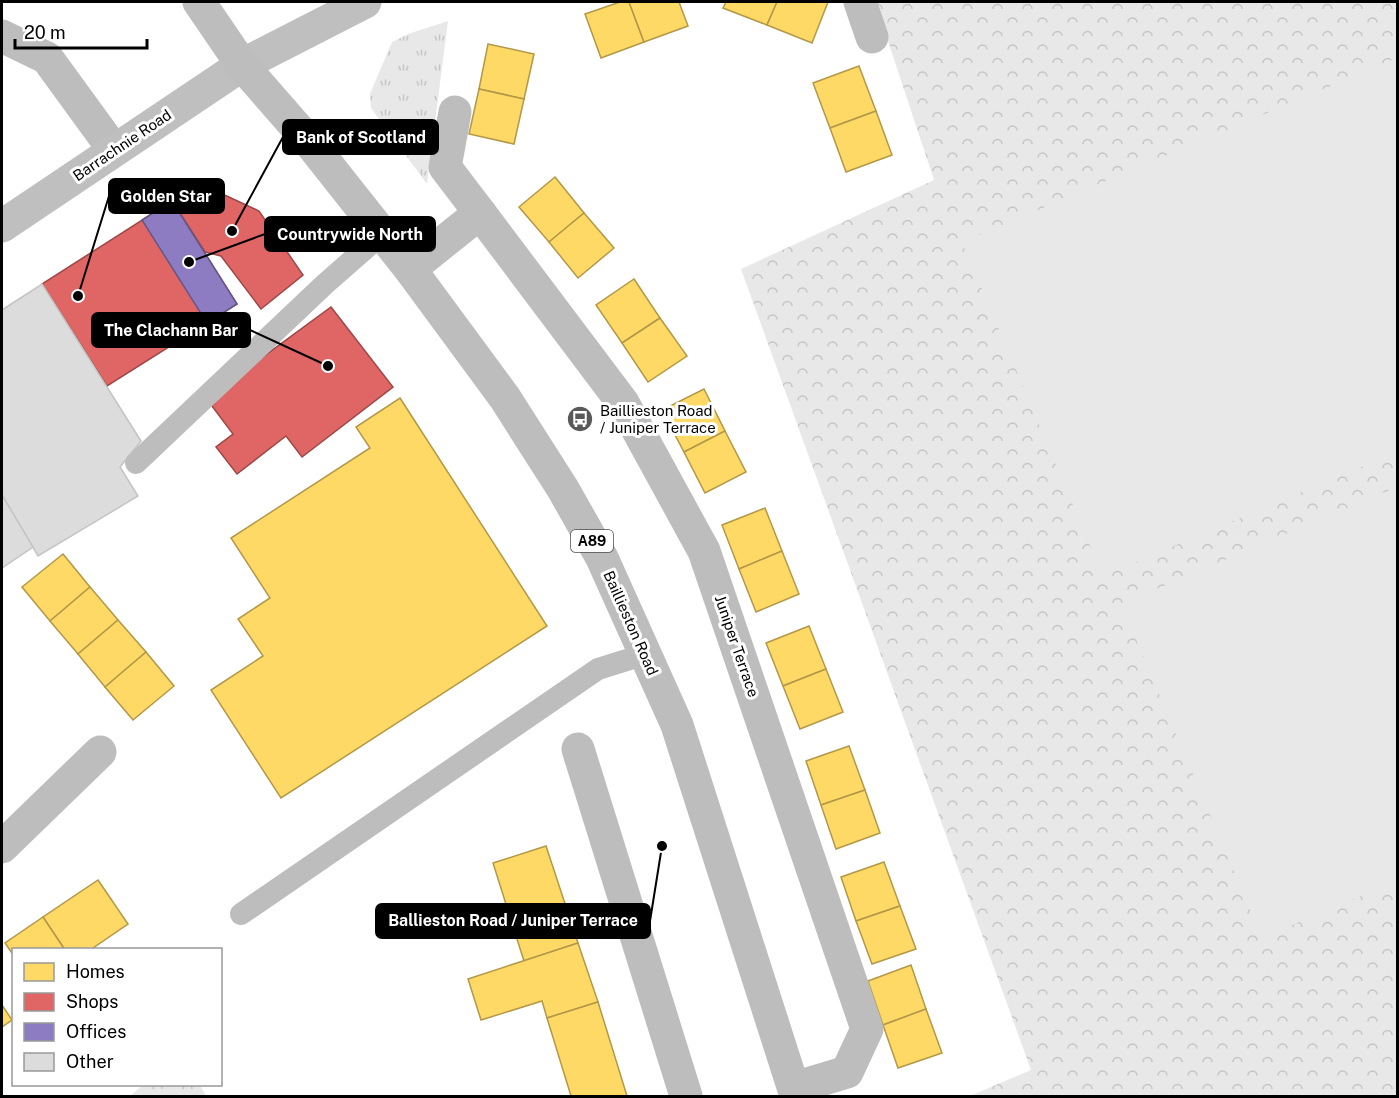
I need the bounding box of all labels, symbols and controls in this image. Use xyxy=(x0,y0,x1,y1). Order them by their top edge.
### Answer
scale bar xyxy=(15,12,147,50)
text: 20 m xyxy=(24,22,66,43)
street label: Barrachnie Road xyxy=(70,106,174,184)
callout: Bank of Scotland xyxy=(283,120,438,154)
text: Bank of Scotland xyxy=(296,128,426,147)
callout: Golden Star xyxy=(109,179,224,213)
text: Golden Star xyxy=(120,187,212,206)
callout: Countrywide North xyxy=(265,217,435,251)
text: Countrywide North xyxy=(277,225,423,244)
callout: The Clachann Bar xyxy=(92,313,250,347)
text: The Clachann Bar xyxy=(104,321,239,340)
place label: Baillieston Road / Juniper Terrace xyxy=(600,402,716,436)
bus stop icon: Baillieston Road / Juniper Terrace xyxy=(565,404,595,434)
road number: A89 xyxy=(571,530,613,552)
street label: Baillieston Road xyxy=(600,568,662,678)
street label: Juniper Terrace xyxy=(712,593,762,699)
callout: Ballieston Road / Juniper Terrace xyxy=(376,904,650,938)
text: Ballieston Road / Juniper Terrace xyxy=(388,911,638,930)
legend xyxy=(12,948,222,1086)
text: Homes xyxy=(66,961,125,982)
text: Shops xyxy=(66,991,118,1012)
text: Offices xyxy=(66,1021,126,1042)
text: Other xyxy=(66,1051,114,1072)

